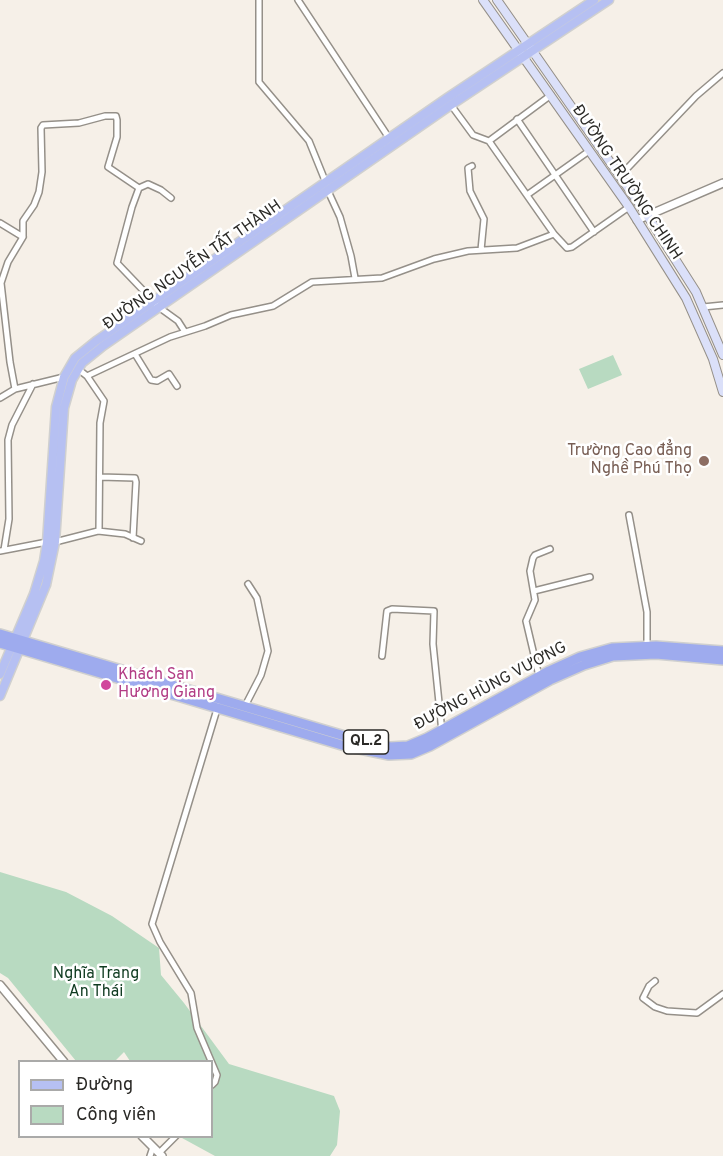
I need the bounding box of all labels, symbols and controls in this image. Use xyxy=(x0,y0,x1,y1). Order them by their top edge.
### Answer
street label: ĐƯỜNG TRƯỜNG CHINH xyxy=(567,102,685,264)
street label: ĐƯỜNG NGUYỄN TẤT THÀNH xyxy=(100,197,286,335)
place label: Trường Cao đẳng Nghề Phú Thọ xyxy=(567,442,692,480)
marker: Trường Cao đẳng Nghề Phú Thọ xyxy=(697,454,711,468)
street label: ĐƯỜNG HÙNG VƯƠNG xyxy=(411,639,571,735)
place label: Khách Sạn Hương Giang xyxy=(118,666,215,704)
marker: Khách Sạn Hương Giang xyxy=(99,678,113,692)
road number: QL.2 xyxy=(344,730,388,754)
park label: Nghĩa Trang An Thái xyxy=(53,965,139,1003)
legend xyxy=(18,1060,213,1138)
text: Đường xyxy=(76,1074,133,1097)
text: Công viên xyxy=(76,1104,156,1127)

